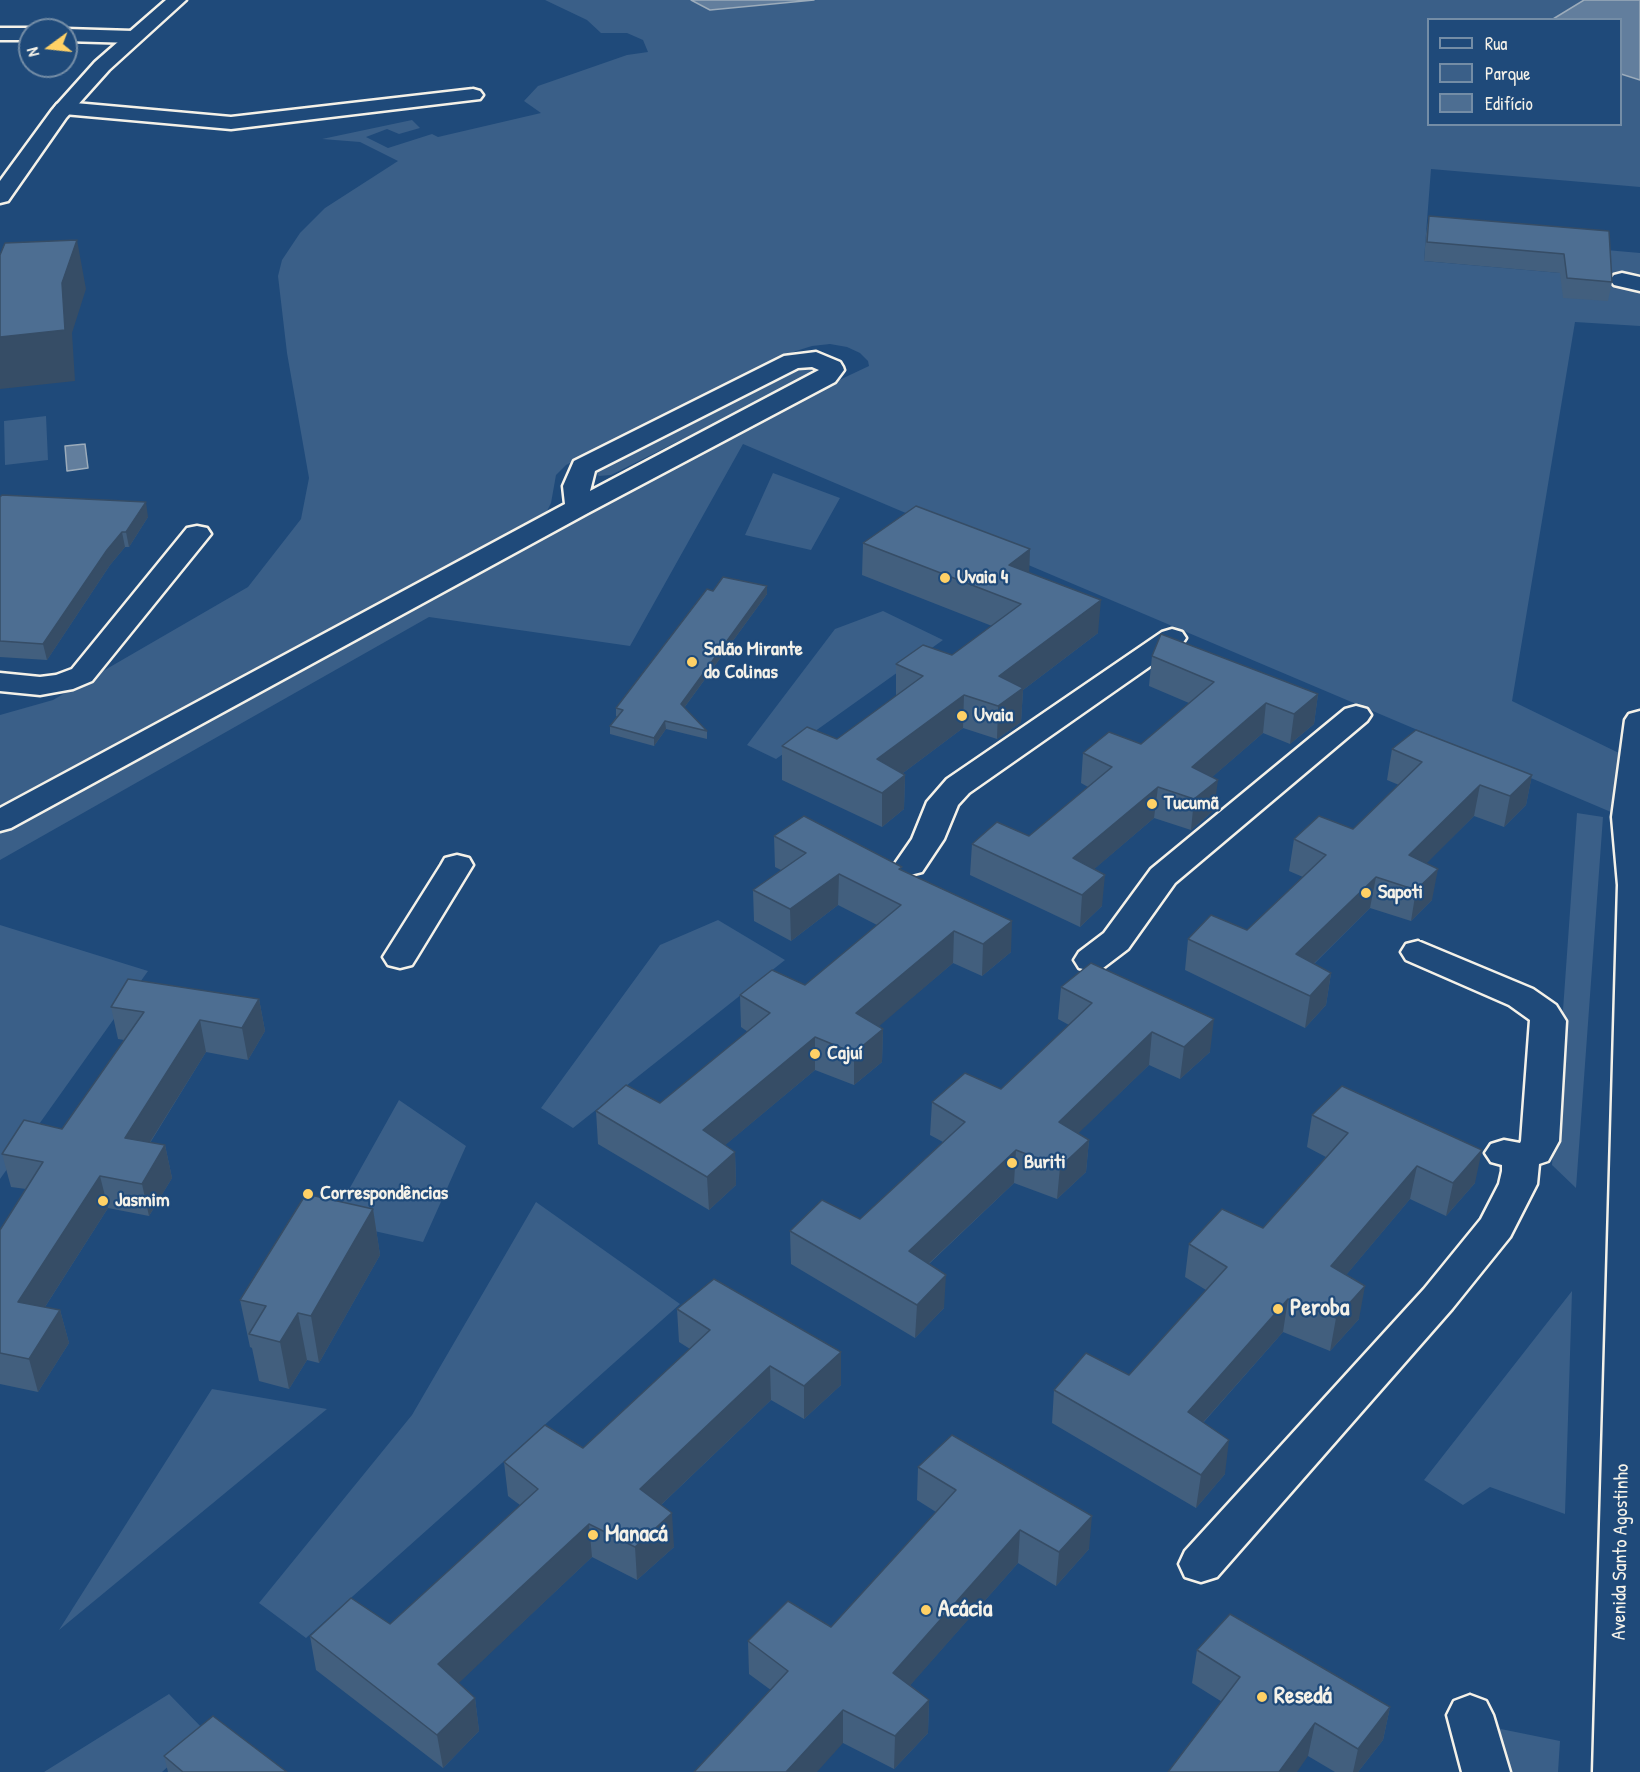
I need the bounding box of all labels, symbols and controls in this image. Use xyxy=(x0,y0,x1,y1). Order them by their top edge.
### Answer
north arrow xyxy=(18,18,78,78)
legend xyxy=(1427,18,1622,126)
text: Rua xyxy=(1485,31,1507,56)
text: N xyxy=(21,45,44,59)
text: Parque xyxy=(1485,61,1530,86)
text: Edifício xyxy=(1485,91,1533,116)
place label: Uvaia 4 xyxy=(957,566,1008,590)
marker: Uvaia 4 xyxy=(938,571,952,585)
place label: Salão Mirante do Colinas xyxy=(704,638,803,685)
marker: Salão Mirante do Colinas xyxy=(685,655,699,669)
place label: Uvaia xyxy=(974,704,1013,728)
marker: Uvaia xyxy=(955,709,969,723)
place label: Tucumã xyxy=(1164,792,1219,816)
marker: Tucumã xyxy=(1145,797,1159,811)
place label: Sapoti xyxy=(1378,881,1423,905)
marker: Sapoti xyxy=(1359,886,1373,900)
place label: Cajuí xyxy=(827,1042,863,1066)
marker: Cajuí xyxy=(808,1047,822,1061)
place label: Buriti xyxy=(1024,1151,1066,1175)
marker: Buriti xyxy=(1005,1156,1019,1170)
place label: Correspondências xyxy=(320,1182,448,1206)
marker: Correspondências xyxy=(301,1187,315,1201)
place label: Jasmim xyxy=(115,1189,170,1213)
marker: Jasmim xyxy=(96,1194,110,1208)
place label: Peroba xyxy=(1290,1295,1349,1323)
marker: Peroba xyxy=(1271,1302,1285,1316)
street label: Avenida Santo Agostinho xyxy=(1607,1464,1635,1640)
place label: Manacá xyxy=(605,1521,668,1549)
marker: Manacá xyxy=(586,1528,600,1542)
place label: Acácia xyxy=(938,1596,993,1624)
marker: Acácia xyxy=(919,1603,933,1617)
place label: Resedá xyxy=(1274,1683,1332,1711)
marker: Resedá xyxy=(1255,1690,1269,1704)

